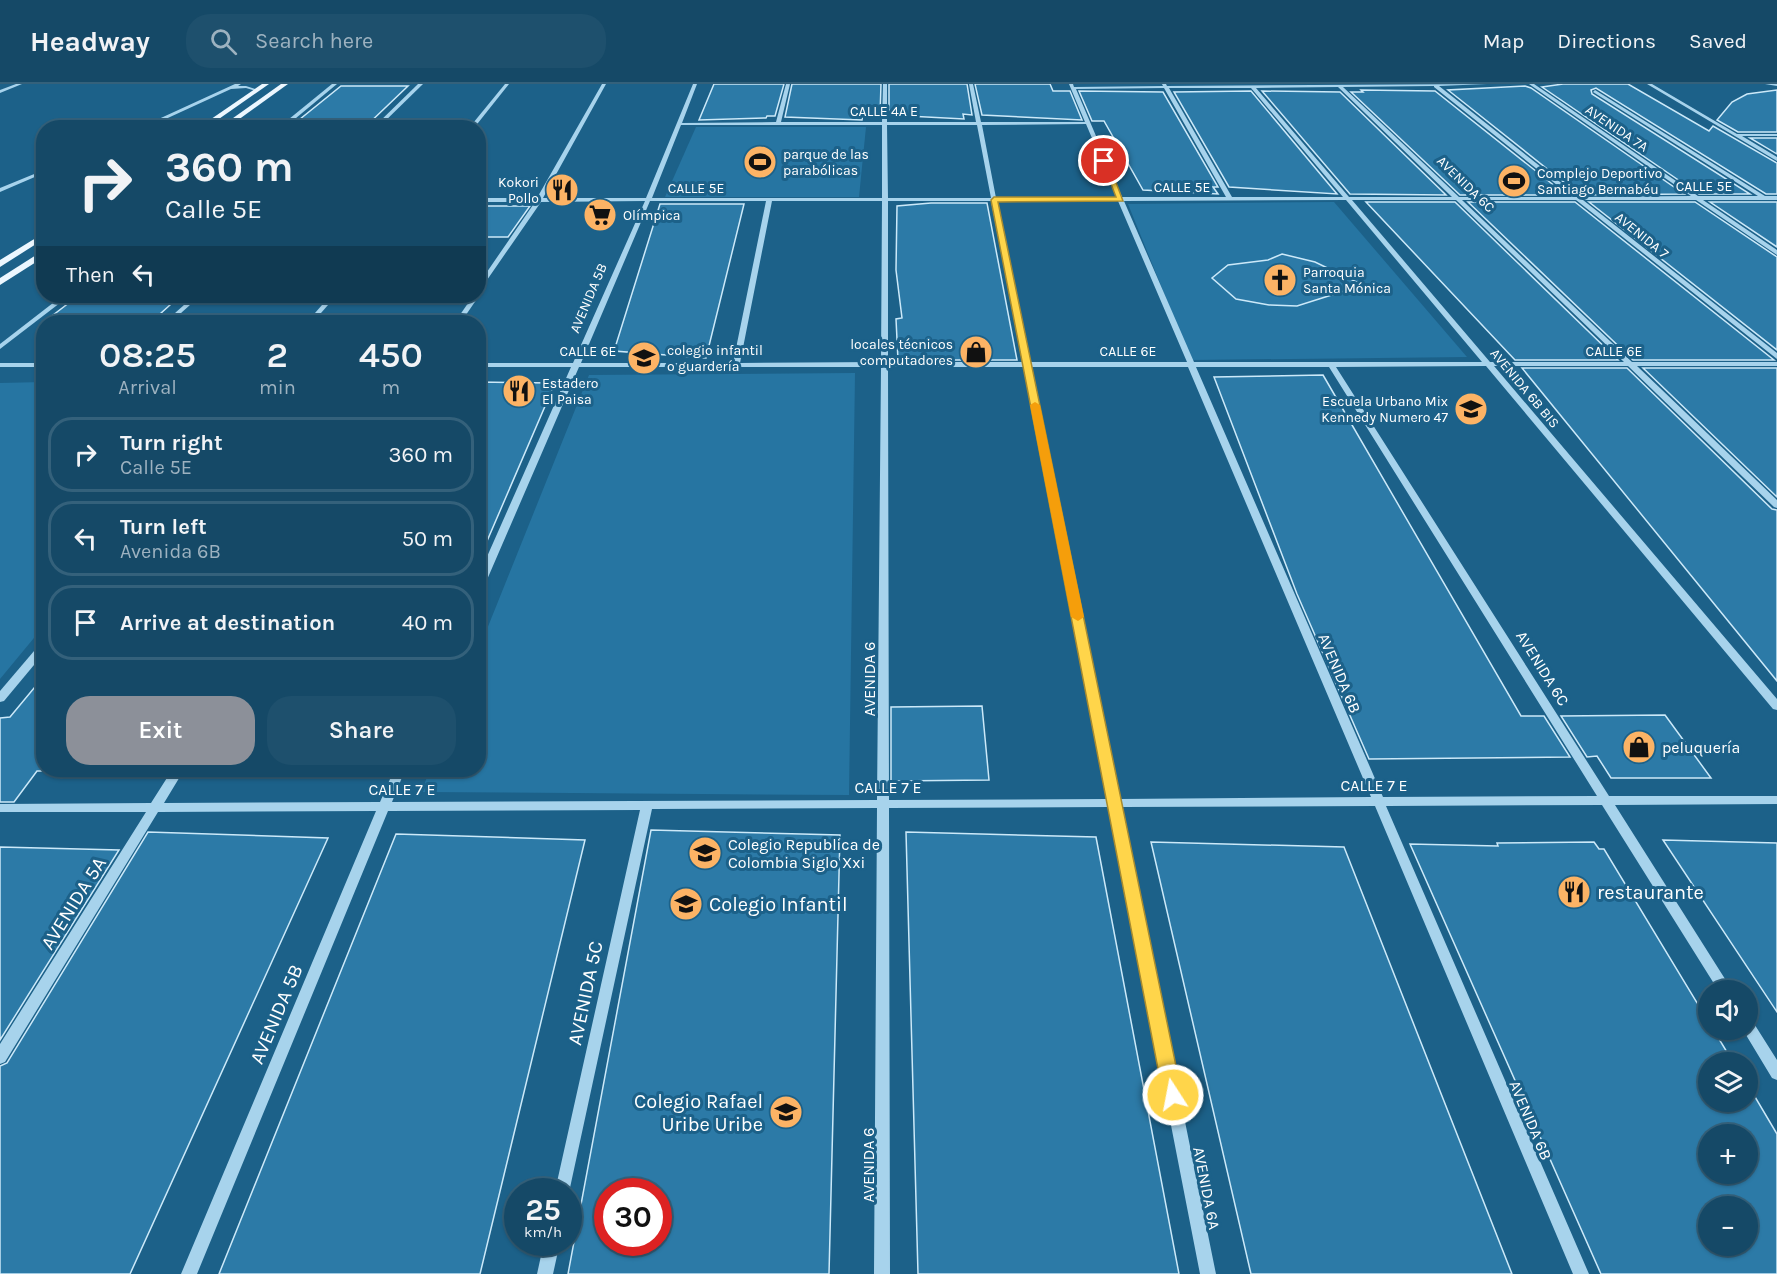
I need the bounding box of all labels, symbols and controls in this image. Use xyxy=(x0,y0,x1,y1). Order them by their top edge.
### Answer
search box xyxy=(186,14,606,68)
text: Headway xyxy=(30,25,150,58)
icon: search xyxy=(207,25,240,58)
text: Search here xyxy=(255,28,373,54)
text: Map xyxy=(1483,29,1524,53)
text: Directions xyxy=(1557,29,1656,53)
text: Saved xyxy=(1689,29,1747,53)
street label: AVENIDA 7A xyxy=(1582,101,1651,156)
street label: CALLE 4A E xyxy=(850,103,918,120)
pin xyxy=(1078,135,1129,186)
text: 360 m xyxy=(165,142,294,192)
icon: right xyxy=(66,144,144,222)
sports icon: parque de las parabólicas xyxy=(742,144,778,180)
icon: arrive xyxy=(1087,144,1120,177)
place label: parque de las parabólicas xyxy=(783,146,869,179)
street label: AVENIDA 6C xyxy=(1433,153,1498,216)
sports icon: Complejo Deportivo Santiago Bernabéu xyxy=(1496,163,1532,199)
place label: Complejo Deportivo Santiago Bernabéu xyxy=(1537,165,1662,198)
restaurant icon: Kokori Pollo xyxy=(544,172,580,208)
place label: Kokori Pollo xyxy=(498,174,539,207)
street label: CALLE 5E xyxy=(1676,178,1732,195)
street label: CALLE 5E xyxy=(1154,179,1210,196)
street label: CALLE 5E xyxy=(668,180,724,197)
text: Calle 5E xyxy=(165,193,262,225)
supermarket icon: Olímpica xyxy=(582,197,618,233)
place label: Olímpica xyxy=(623,207,681,224)
street label: AVENIDA 7 xyxy=(1611,209,1672,262)
icon: left xyxy=(127,258,160,291)
street label: AVENIDA 5B xyxy=(566,261,611,336)
text: Then xyxy=(66,262,115,288)
church icon: Parroquia Santa Mónica xyxy=(1262,262,1298,298)
place label: Parroquia Santa Mónica xyxy=(1303,264,1391,297)
text: 08:25 xyxy=(99,334,196,376)
text: 2 xyxy=(267,334,288,376)
text: 450 xyxy=(359,334,423,376)
shop icon: locales técnicos computadores xyxy=(958,334,994,370)
place label: locales técnicos computadores xyxy=(850,336,953,369)
school or university icon: colegio infantil o guardería xyxy=(626,340,662,376)
place label: colegio infantil o guardería xyxy=(667,342,763,375)
street label: CALLE 6E xyxy=(560,343,616,360)
street label: CALLE 6E xyxy=(1100,343,1156,360)
street label: CALLE 6E xyxy=(1586,343,1642,360)
street label: AVENIDA 6B BIS xyxy=(1486,345,1563,432)
restaurant icon: Estadero El Paisa xyxy=(501,373,537,409)
place label: Estadero El Paisa xyxy=(542,375,598,408)
text: Arrival xyxy=(118,376,177,399)
text: min xyxy=(259,376,296,399)
text: m xyxy=(381,376,400,399)
school or university icon: Escuela Urbano Mix Kennedy Numero 47 xyxy=(1453,391,1489,427)
place label: Escuela Urbano Mix Kennedy Numero 47 xyxy=(1321,393,1448,426)
text: Turn right xyxy=(120,430,223,456)
icon: right xyxy=(69,438,102,471)
text: 360 m xyxy=(389,442,453,468)
text: Calle 5E xyxy=(120,456,192,479)
text: Turn left xyxy=(120,514,207,540)
icon: left xyxy=(69,522,102,555)
text: 50 m xyxy=(402,526,453,552)
text: Avenida 6B xyxy=(120,540,221,563)
icon: arrive xyxy=(69,606,102,639)
text: Arrive at destination xyxy=(120,610,335,636)
text: 40 m xyxy=(402,610,453,636)
street label: AVENIDA 6C xyxy=(1512,627,1573,709)
street label: AVENIDA 6B xyxy=(1314,630,1365,716)
street label: AVENIDA 6 xyxy=(860,642,879,716)
button: Exit xyxy=(66,696,255,765)
button: Share xyxy=(267,696,456,765)
shop icon: peluquería xyxy=(1621,729,1657,765)
place label: peluquería xyxy=(1662,738,1740,757)
street label: CALLE 7 E xyxy=(1340,776,1408,795)
street label: CALLE 7 E xyxy=(854,778,922,797)
street label: CALLE 7 E xyxy=(368,780,436,799)
school or university icon: Colegio Republica de Colombia Siglo Xxi xyxy=(687,835,723,871)
place label: Colegio Republica de Colombia Siglo Xxi xyxy=(728,835,880,872)
street label: AVENIDA 5A xyxy=(36,853,111,954)
restaurant icon: restaurante xyxy=(1556,874,1592,910)
place label: restaurante xyxy=(1597,881,1704,904)
school or university icon: Colegio Infantil xyxy=(668,886,704,922)
place label: Colegio Infantil xyxy=(709,893,848,916)
street label: AVENIDA 5C xyxy=(563,939,608,1047)
street label: AVENIDA 5B xyxy=(245,961,308,1067)
map controls xyxy=(1698,980,1758,1256)
button: sound xyxy=(1698,980,1758,1040)
button: layers xyxy=(1698,1052,1758,1112)
position arrow xyxy=(1141,1063,1205,1127)
street label: AVENIDA 6B xyxy=(1505,1077,1556,1163)
place label: Colegio Rafael Uribe Uribe xyxy=(634,1090,763,1136)
school or university icon: Colegio Rafael Uribe Uribe xyxy=(768,1094,804,1130)
button: + xyxy=(1698,1124,1758,1184)
street label: AVENIDA 6 xyxy=(859,1128,878,1202)
street label: AVENIDA 6A xyxy=(1189,1145,1224,1231)
speed limit sign: 30 xyxy=(594,1178,672,1256)
text: 25 xyxy=(525,1192,561,1228)
button: − xyxy=(1698,1196,1758,1256)
text: km/h xyxy=(524,1223,562,1241)

